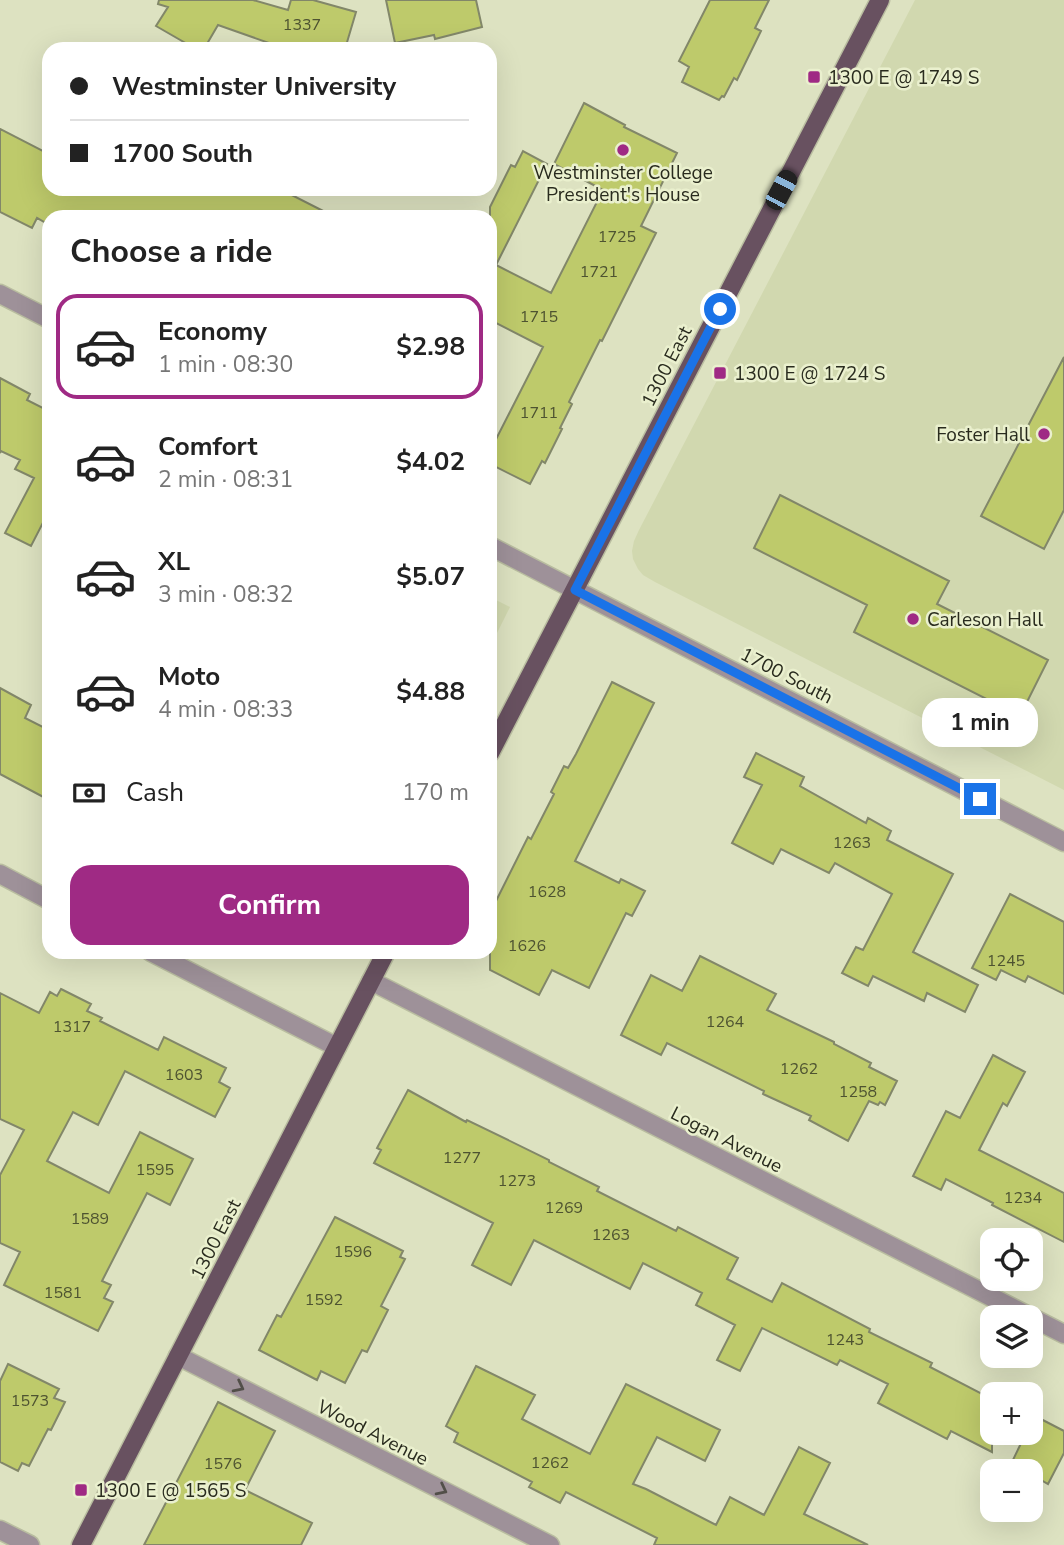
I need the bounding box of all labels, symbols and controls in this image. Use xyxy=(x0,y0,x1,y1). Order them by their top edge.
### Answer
house number: 1337 xyxy=(283,14,321,36)
place label: 1300 E @ 1749 S xyxy=(828,65,979,91)
text: Westminster University xyxy=(112,69,396,104)
marker: 1300 E @ 1749 S xyxy=(806,69,822,85)
text: 1700 South xyxy=(112,136,253,171)
marker: Westminster College President's House xyxy=(615,142,631,158)
place label: Westminster College President's House xyxy=(533,160,713,208)
car xyxy=(762,167,801,213)
house number: 1725 xyxy=(598,226,636,248)
text: Choose a ride xyxy=(70,230,272,273)
house number: 1721 xyxy=(580,261,618,283)
route start xyxy=(704,293,736,325)
house number: 1715 xyxy=(520,306,558,328)
text: Economy xyxy=(158,314,267,349)
icon: car xyxy=(74,315,137,378)
street label: 1300 East xyxy=(636,321,698,411)
text: $2.98 xyxy=(396,329,465,364)
text: 1 min · 08:30 xyxy=(158,349,293,380)
place label: 1300 E @ 1724 S xyxy=(734,361,885,387)
marker: 1300 E @ 1724 S xyxy=(712,365,728,381)
house number: 1711 xyxy=(520,402,558,424)
place label: Foster Hall xyxy=(936,422,1030,448)
marker: Foster Hall xyxy=(1036,426,1052,442)
text: Comfort xyxy=(158,429,258,464)
icon: car xyxy=(74,430,137,493)
text: $4.02 xyxy=(396,444,465,479)
text: 2 min · 08:31 xyxy=(158,464,293,495)
text: XL xyxy=(158,544,190,579)
icon: car xyxy=(74,545,137,608)
text: $5.07 xyxy=(396,559,465,594)
text: 3 min · 08:32 xyxy=(158,579,293,610)
place label: Carleson Hall xyxy=(927,607,1044,633)
marker: Carleson Hall xyxy=(905,611,921,627)
street label: 1700 South xyxy=(736,641,837,710)
text: Moto xyxy=(158,659,220,694)
icon: car xyxy=(74,660,137,723)
text: $4.88 xyxy=(396,674,465,709)
text: 4 min · 08:33 xyxy=(158,694,293,725)
callout: 1 min xyxy=(922,698,1038,746)
text: 1 min xyxy=(950,707,1010,738)
icon: cash xyxy=(70,774,108,812)
text: Cash xyxy=(126,775,184,810)
text: 170 m xyxy=(402,777,469,808)
route end xyxy=(964,783,996,815)
house number: 1263 xyxy=(833,832,871,854)
button: Confirm xyxy=(70,865,469,945)
house number: 1628 xyxy=(528,881,566,903)
house number: 1626 xyxy=(508,935,546,957)
house number: 1245 xyxy=(987,950,1025,972)
house number: 1264 xyxy=(706,1011,745,1033)
house number: 1317 xyxy=(53,1016,91,1038)
house number: 1262 xyxy=(780,1058,818,1080)
house number: 1603 xyxy=(165,1064,203,1086)
house number: 1258 xyxy=(839,1081,877,1103)
street label: Logan Avenue xyxy=(666,1101,787,1179)
house number: 1277 xyxy=(443,1147,481,1169)
house number: 1595 xyxy=(136,1159,174,1181)
house number: 1273 xyxy=(498,1170,536,1192)
house number: 1234 xyxy=(1004,1187,1043,1209)
street label: 1300 East xyxy=(185,1194,247,1284)
house number: 1269 xyxy=(545,1197,583,1219)
house number: 1589 xyxy=(71,1208,109,1230)
house number: 1263 xyxy=(592,1224,630,1246)
map controls xyxy=(980,1228,1043,1522)
button: locate xyxy=(980,1228,1043,1291)
house number: 1596 xyxy=(334,1241,372,1263)
house number: 1581 xyxy=(44,1282,82,1304)
house number: 1592 xyxy=(305,1289,343,1311)
button: layers xyxy=(980,1305,1043,1368)
house number: 1243 xyxy=(826,1329,864,1351)
one-way arrow xyxy=(232,1379,244,1393)
button: + xyxy=(980,1382,1043,1445)
house number: 1573 xyxy=(11,1390,49,1412)
street label: Wood Avenue xyxy=(312,1394,433,1472)
house number: 1262 xyxy=(531,1452,569,1474)
house number: 1576 xyxy=(204,1453,242,1475)
button: − xyxy=(980,1459,1043,1522)
place label: 1300 E @ 1565 S xyxy=(95,1478,246,1504)
marker: 1300 E @ 1565 S xyxy=(73,1482,89,1498)
one-way arrow xyxy=(435,1482,447,1496)

